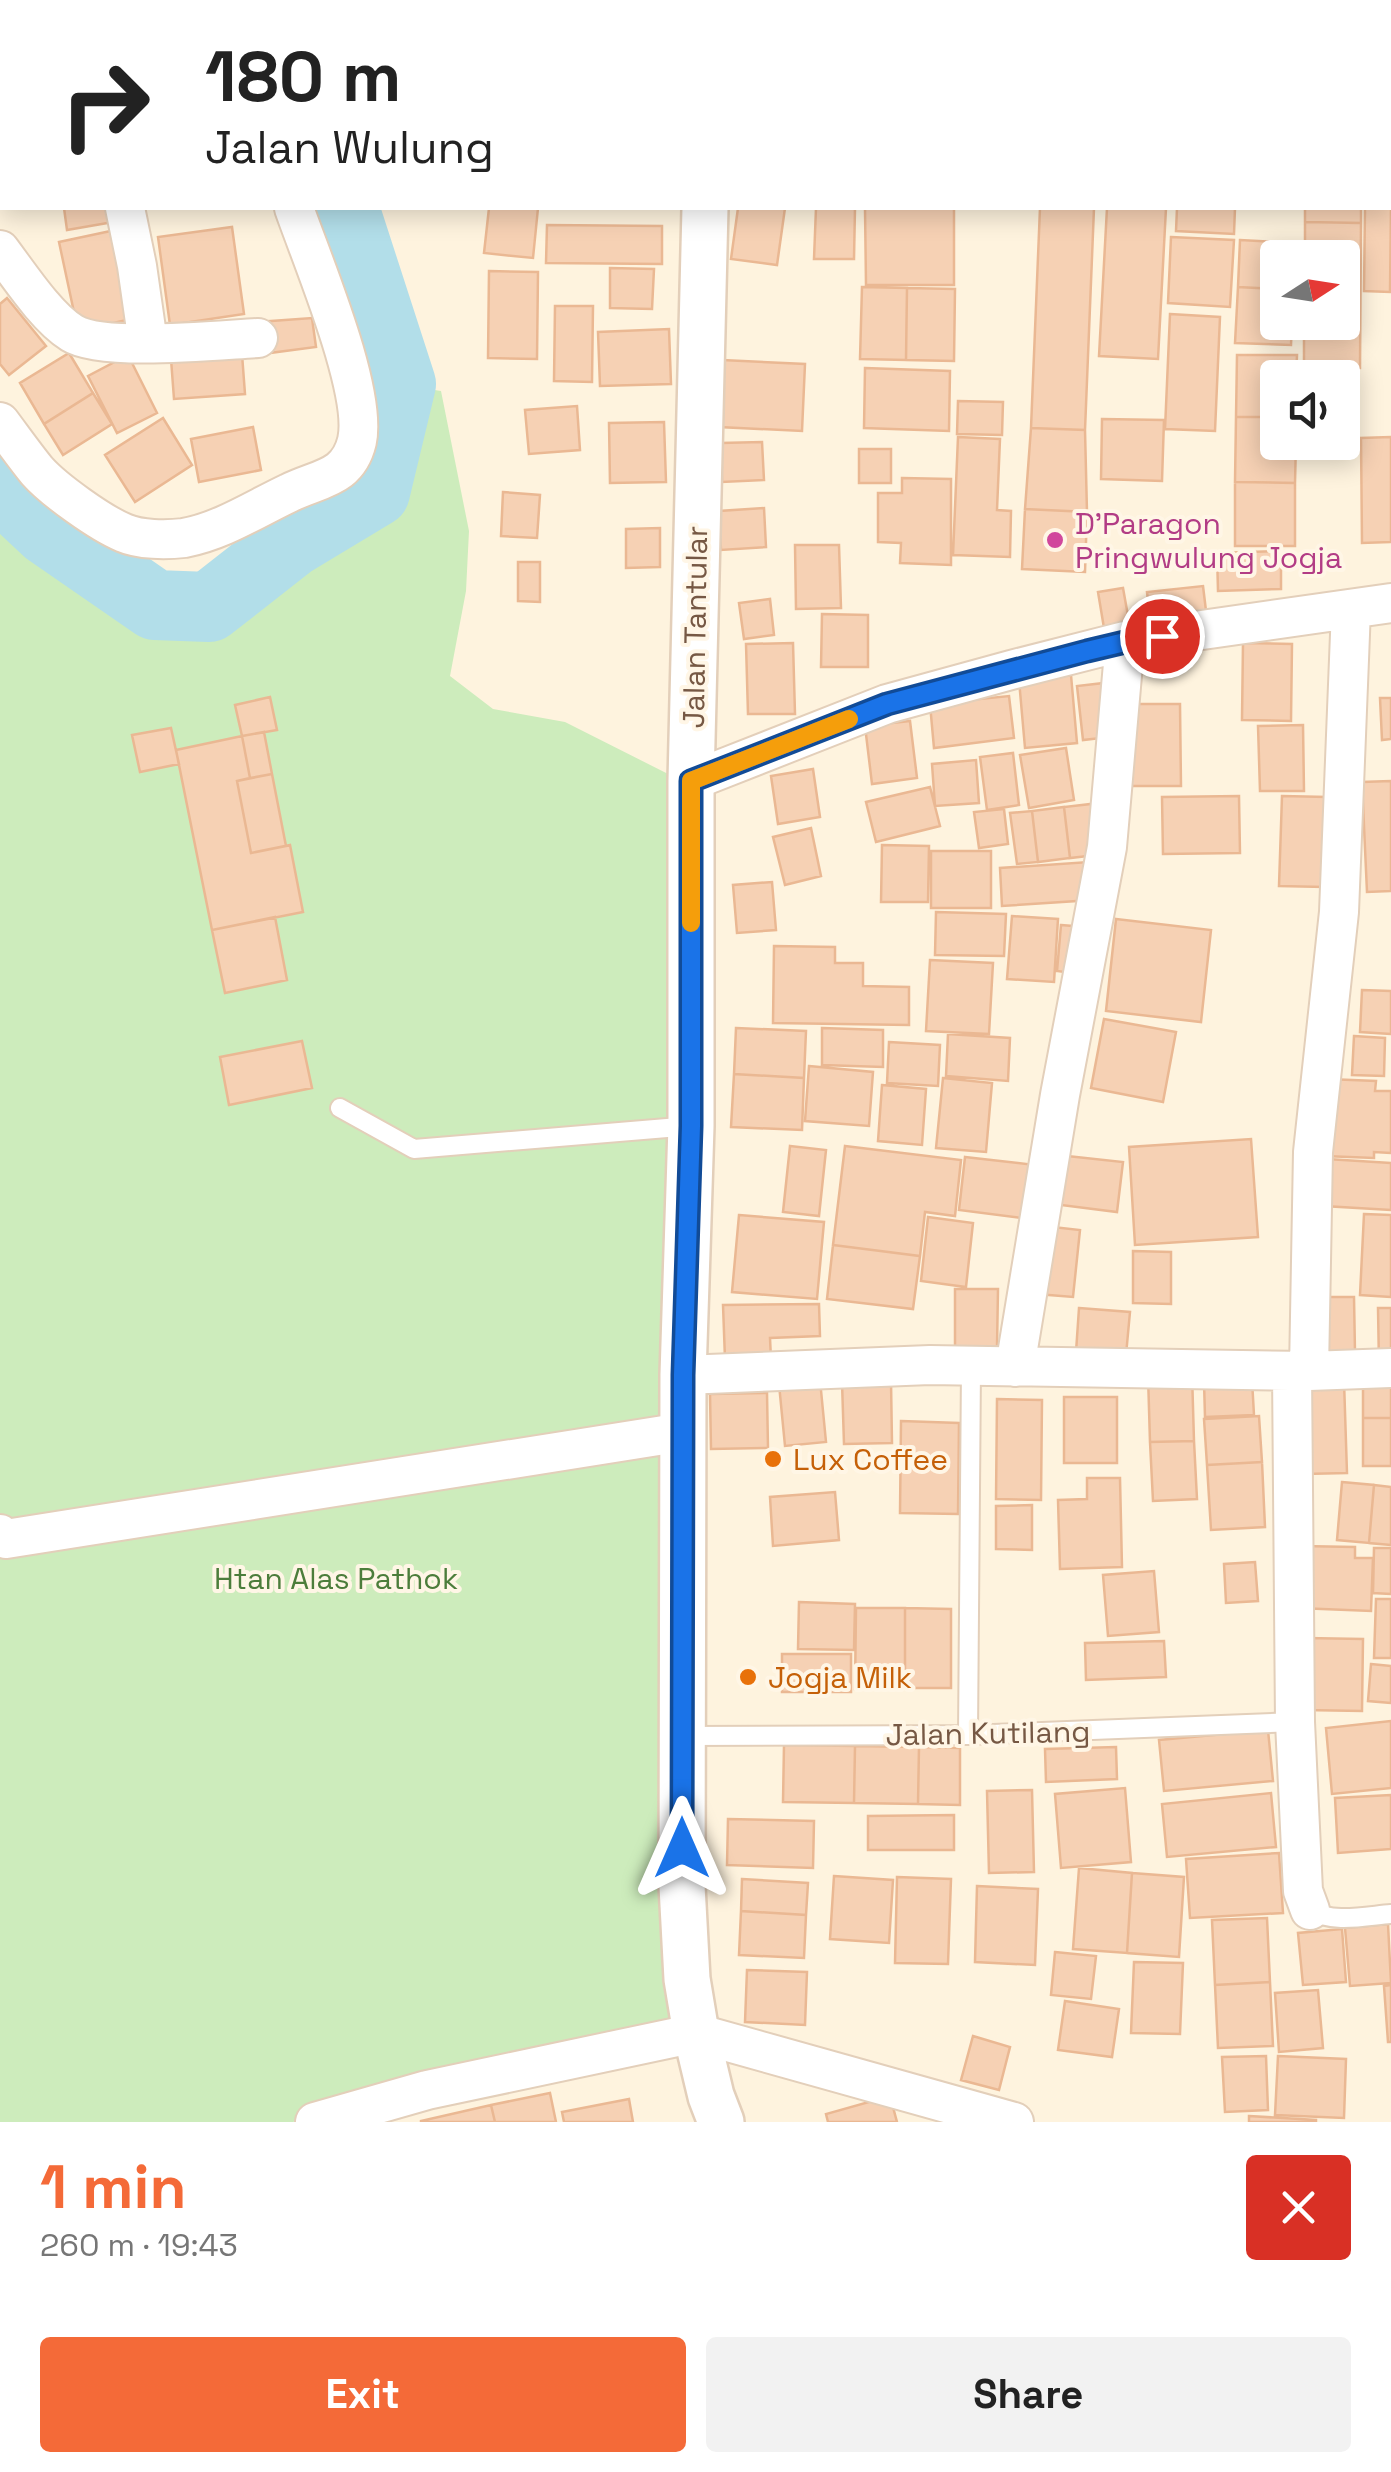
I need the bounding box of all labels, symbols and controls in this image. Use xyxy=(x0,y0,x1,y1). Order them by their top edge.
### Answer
text: 180 m xyxy=(205,32,402,121)
icon: right xyxy=(40,40,170,170)
text: Jalan Wulung xyxy=(205,119,494,176)
north arrow xyxy=(1260,240,1360,340)
map controls xyxy=(1260,240,1360,460)
button: sound xyxy=(1260,360,1360,460)
place label: D'Paragon Pringwulung Jogja xyxy=(1075,504,1342,577)
street label: Jalan Tantular xyxy=(674,525,716,729)
marker: D'Paragon Pringwulung Jogja xyxy=(1044,529,1066,551)
pin xyxy=(1120,594,1205,679)
icon: arrive xyxy=(1135,609,1190,664)
place label: Lux Coffee xyxy=(793,1440,948,1479)
marker: Lux Coffee xyxy=(762,1448,784,1470)
park label: Htan Alas Pathok xyxy=(214,1559,458,1598)
place label: Jogja Milk xyxy=(768,1658,912,1697)
marker: Jogja Milk xyxy=(737,1666,759,1688)
street label: Jalan Kutilang xyxy=(885,1712,1091,1754)
position arrow xyxy=(630,1796,734,1900)
text: 1 min xyxy=(40,2149,187,2226)
button: close xyxy=(1246,2155,1351,2260)
text: 260 m · 19:43 xyxy=(40,2225,238,2265)
button: Exit xyxy=(40,2337,686,2452)
button: Share xyxy=(706,2337,1351,2452)

